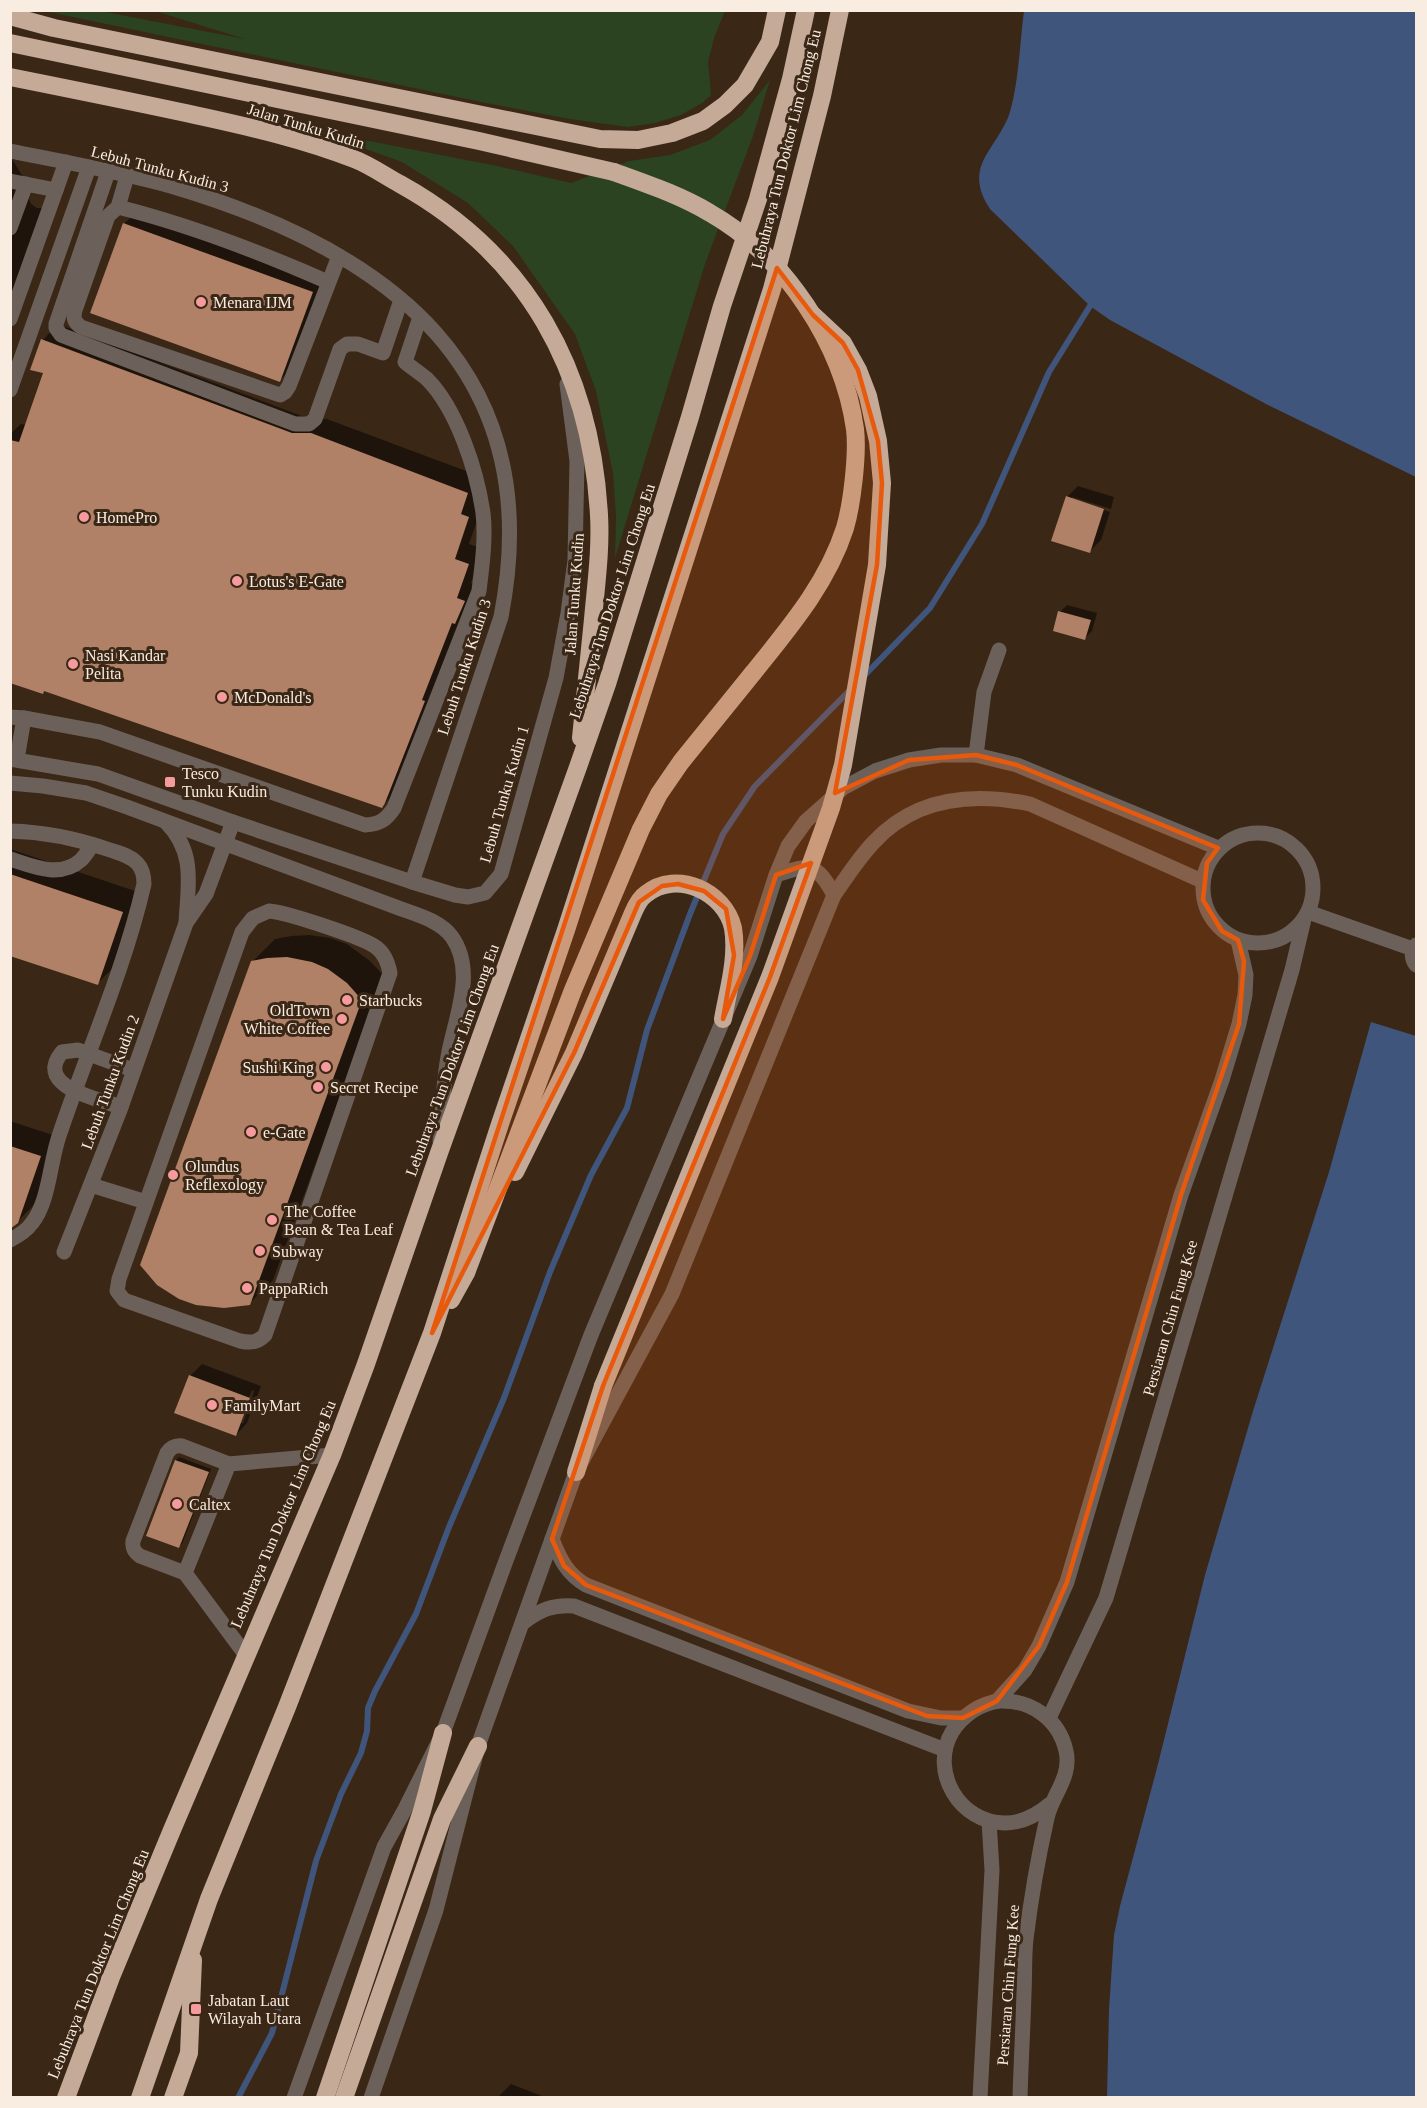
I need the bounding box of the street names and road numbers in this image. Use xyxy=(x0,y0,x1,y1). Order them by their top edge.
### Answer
street label: Lebuhraya Tun Doktor Lim Chong Eu xyxy=(748,28,825,271)
street label: Jalan Tunku Kudin xyxy=(245,100,367,152)
street label: Lebuh Tunku Kudin 3 xyxy=(89,142,231,196)
street label: Lebuhraya Tun Doktor Lim Chong Eu xyxy=(566,482,659,721)
street label: Jalan Tunku Kudin xyxy=(561,533,587,655)
street label: Lebuh Tunku Kudin 3 xyxy=(434,597,494,737)
street label: Lebuh Tunku Kudin 1 xyxy=(476,724,532,864)
street label: Lebuhraya Tun Doktor Lim Chong Eu xyxy=(402,942,503,1179)
street label: Lebuh Tunku Kudin 2 xyxy=(78,1012,142,1152)
street label: Persiaran Chin Fung Kee xyxy=(1140,1238,1201,1398)
street label: Lebuhraya Tun Doktor Lim Chong Eu xyxy=(227,1398,340,1631)
street label: Lebuhraya Tun Doktor Lim Chong Eu xyxy=(44,1847,153,2081)
street label: Persiaran Chin Fung Kee xyxy=(994,1904,1023,2066)

